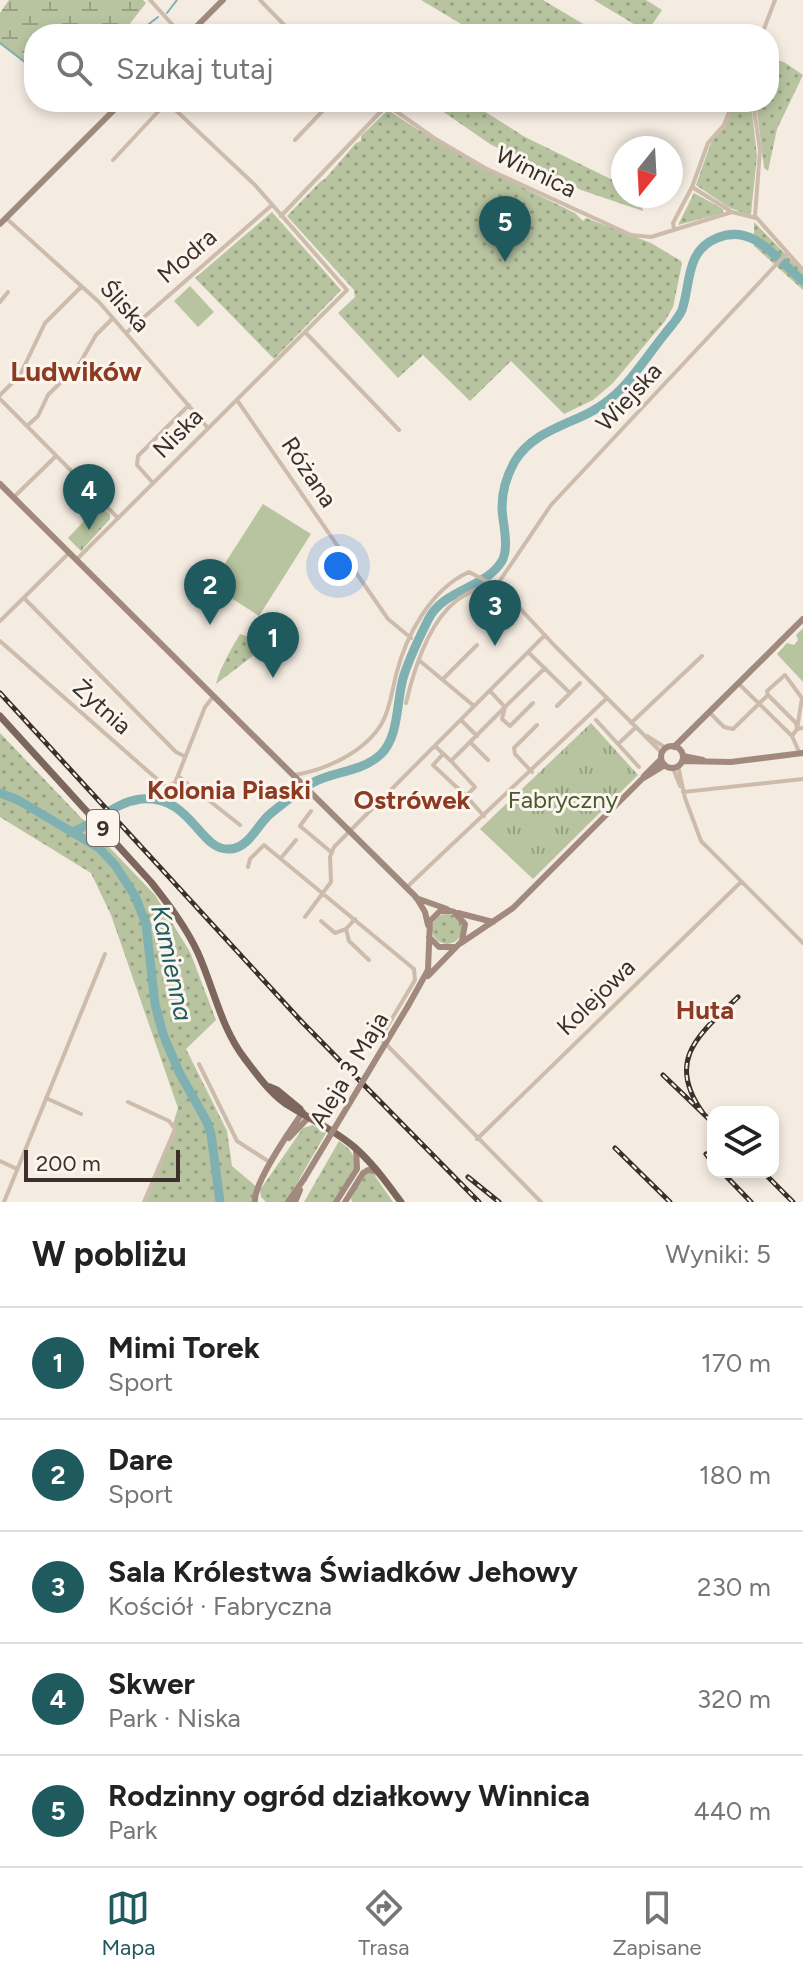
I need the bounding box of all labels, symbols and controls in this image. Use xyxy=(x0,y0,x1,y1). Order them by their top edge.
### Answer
search box xyxy=(24,24,779,112)
icon: search xyxy=(52,46,96,90)
text: Szukaj tutaj xyxy=(116,50,274,87)
north arrow xyxy=(611,136,683,208)
street label: Winnica xyxy=(491,140,581,203)
pin: 5 xyxy=(479,196,531,262)
street label: Modra xyxy=(151,222,222,289)
street label: Śliska xyxy=(94,274,156,338)
district label: Ludwików xyxy=(10,354,142,388)
street label: Wiejska xyxy=(590,356,668,437)
street label: Niska xyxy=(147,402,209,464)
street label: Różana xyxy=(275,431,343,512)
pin: 4 xyxy=(63,464,115,530)
your location xyxy=(318,546,358,586)
pin: 2 xyxy=(184,559,236,625)
pin: 3 xyxy=(469,580,521,646)
pin: 1 xyxy=(247,612,299,678)
street label: Żytnia xyxy=(67,673,137,740)
district label: Kolonia Piaski xyxy=(147,774,311,806)
district label: Ostrówek xyxy=(353,784,471,816)
park label: Fabryczny xyxy=(508,785,618,814)
road number: 9 xyxy=(87,810,119,846)
water label: Kamienna xyxy=(144,902,200,1024)
street label: Kolejowa xyxy=(550,952,641,1041)
district label: Huta xyxy=(676,994,734,1026)
street label: Aleja 3 Maja xyxy=(303,1007,394,1133)
map controls xyxy=(707,1106,779,1178)
button: layers xyxy=(707,1106,779,1178)
scale bar xyxy=(24,1146,180,1182)
text: 200 m xyxy=(36,1150,101,1177)
text: W pobliżu xyxy=(32,1234,187,1275)
text: Wyniki: 5 xyxy=(665,1238,771,1270)
text: Mimi Torek xyxy=(108,1329,260,1366)
text: 1 xyxy=(53,1347,63,1379)
text: 170 m xyxy=(701,1347,771,1379)
text: Sport xyxy=(108,1366,173,1398)
text: Dare xyxy=(108,1441,173,1478)
text: 2 xyxy=(50,1459,66,1491)
text: 180 m xyxy=(699,1459,771,1491)
text: Sport xyxy=(108,1478,173,1510)
text: Sala Królestwa Świadków Jehowy xyxy=(108,1553,578,1590)
text: 3 xyxy=(51,1571,65,1603)
text: 230 m xyxy=(697,1571,771,1603)
text: Kościół · Fabryczna xyxy=(108,1590,332,1622)
text: Skwer xyxy=(108,1665,195,1702)
text: 4 xyxy=(50,1683,66,1715)
text: 320 m xyxy=(697,1683,771,1715)
text: Park · Niska xyxy=(108,1702,241,1734)
text: Rodzinny ogród działkowy Winnica xyxy=(108,1777,590,1814)
text: 5 xyxy=(50,1795,66,1827)
text: 440 m xyxy=(693,1795,771,1827)
text: Park xyxy=(108,1814,157,1846)
tab: Mapa xyxy=(101,1886,155,1961)
tab: Trasa xyxy=(358,1886,410,1961)
tab: Zapisane xyxy=(612,1886,702,1961)

